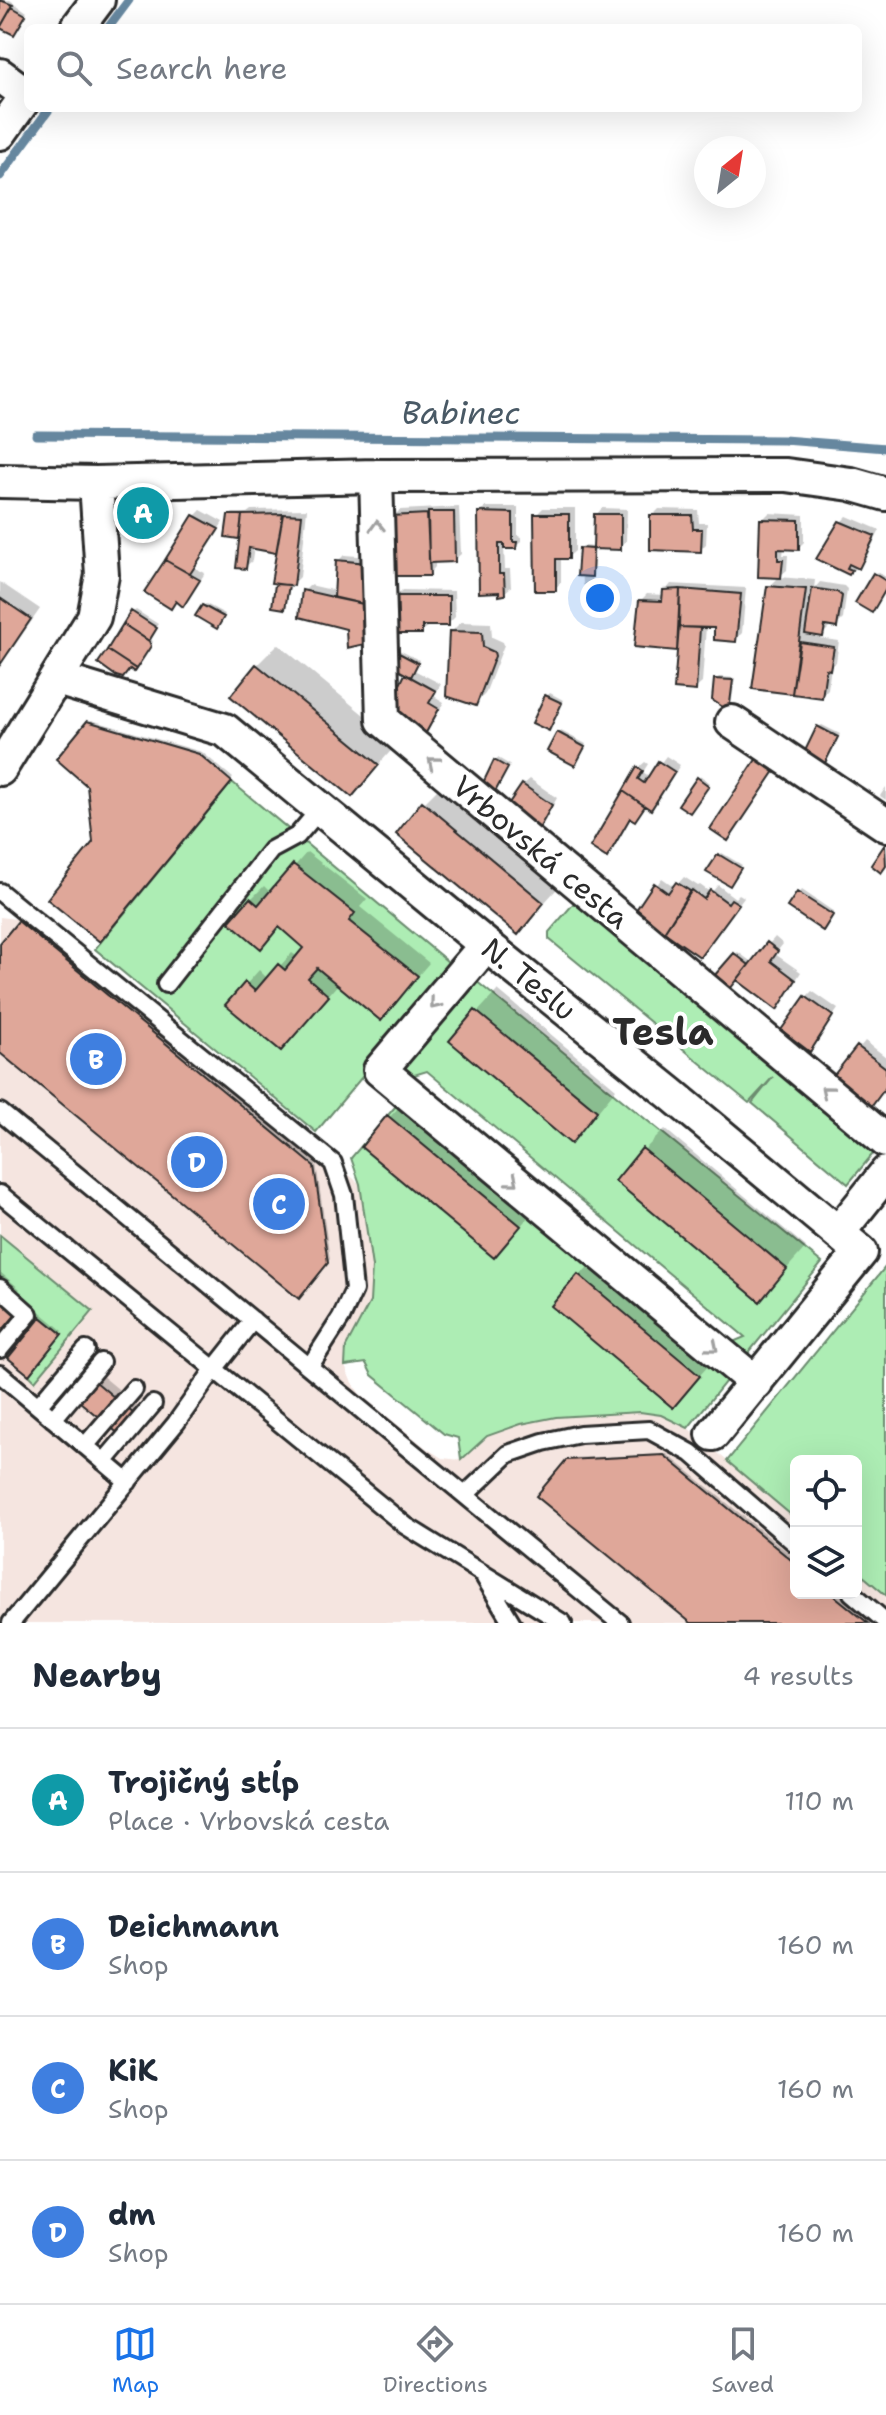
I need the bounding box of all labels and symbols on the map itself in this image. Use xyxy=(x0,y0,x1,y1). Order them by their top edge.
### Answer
north arrow xyxy=(694,136,766,208)
water label: Babinec xyxy=(401,391,521,434)
pin: A xyxy=(117,483,169,543)
one-way arrow xyxy=(369,519,386,532)
your location xyxy=(580,578,620,618)
one-way arrow xyxy=(428,757,443,772)
street label: Vrbovská cesta xyxy=(444,766,638,938)
street label: N. Teslu xyxy=(473,928,585,1030)
one-way arrow xyxy=(430,995,445,1010)
district label: Tesla xyxy=(612,1006,714,1057)
pin: B xyxy=(70,1029,122,1089)
one-way arrow xyxy=(821,1086,835,1101)
pin: D xyxy=(171,1132,223,1192)
one-way arrow xyxy=(504,1171,519,1186)
pin: C xyxy=(253,1174,305,1234)
one-way arrow xyxy=(704,1337,719,1352)

